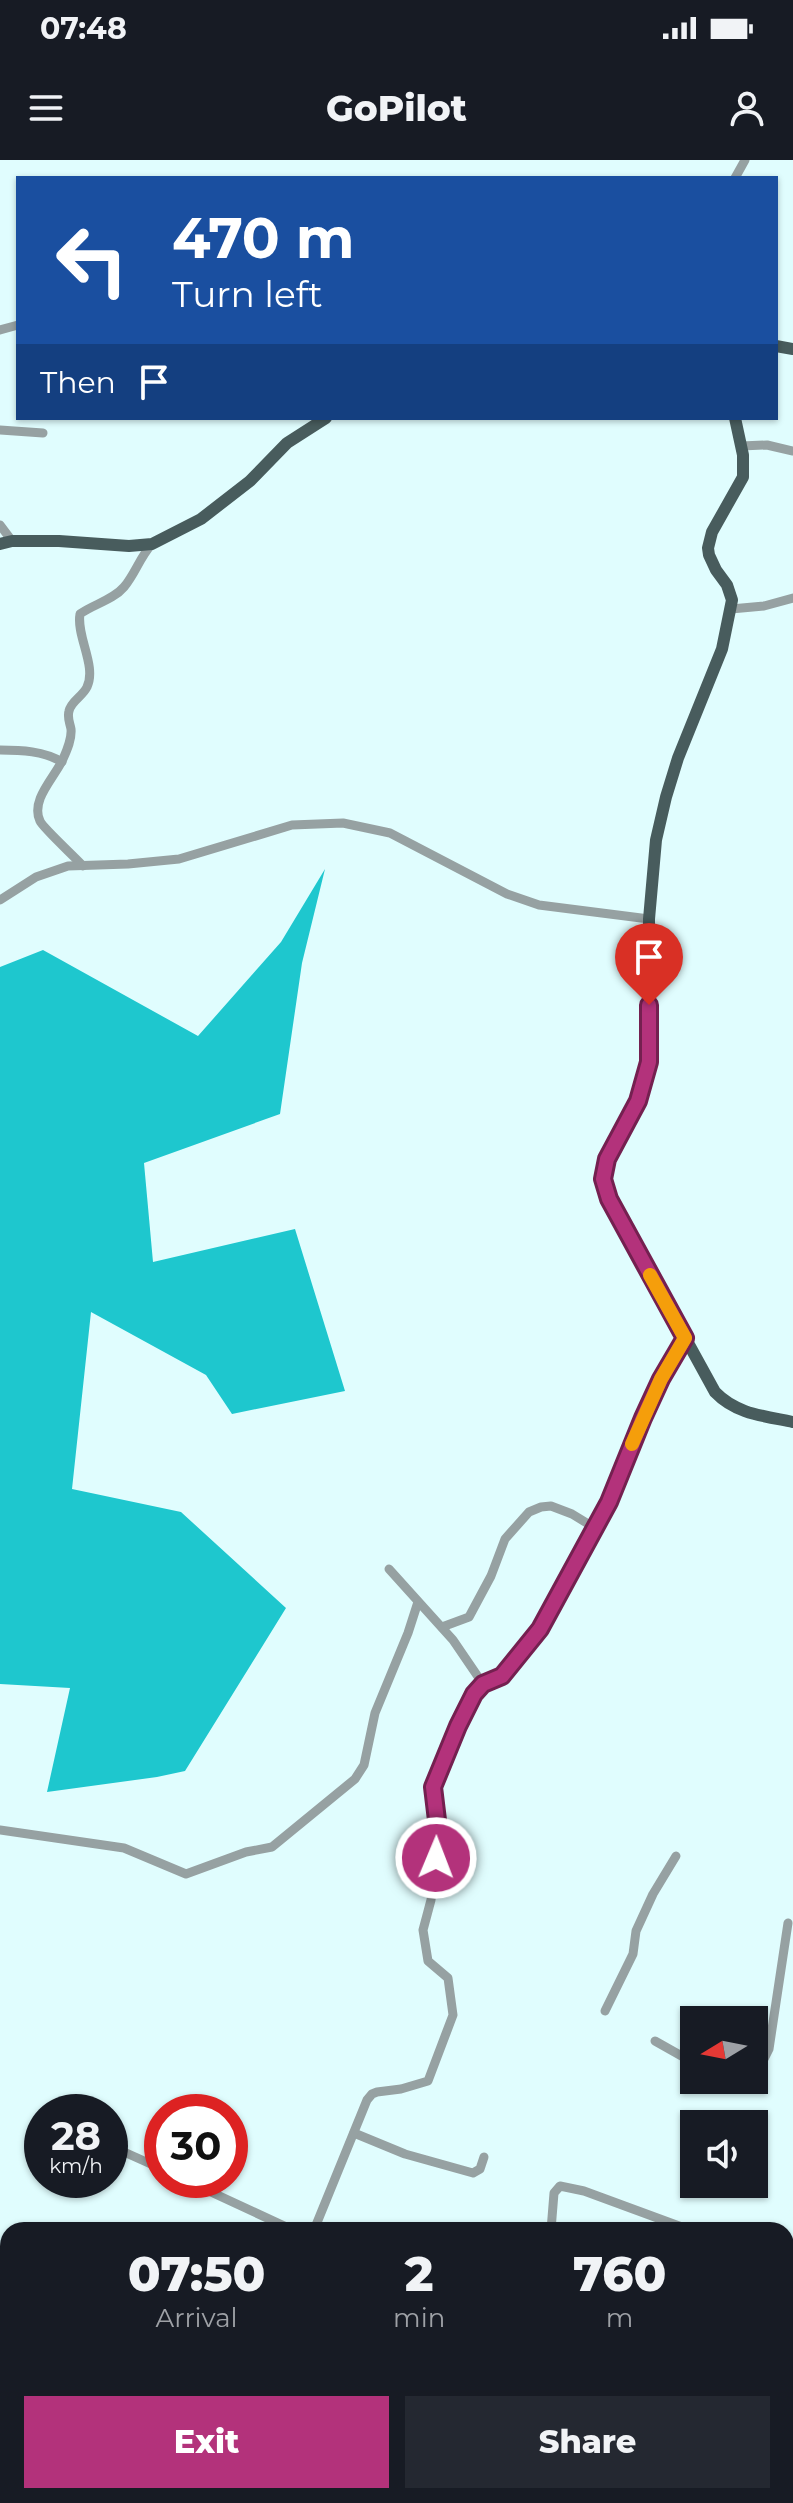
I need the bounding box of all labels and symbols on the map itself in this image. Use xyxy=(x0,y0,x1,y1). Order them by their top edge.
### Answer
pin xyxy=(615,923,683,1005)
position arrow xyxy=(394,1816,478,1900)
north arrow xyxy=(680,2006,768,2094)
speed limit sign: 30 xyxy=(144,2094,248,2198)

